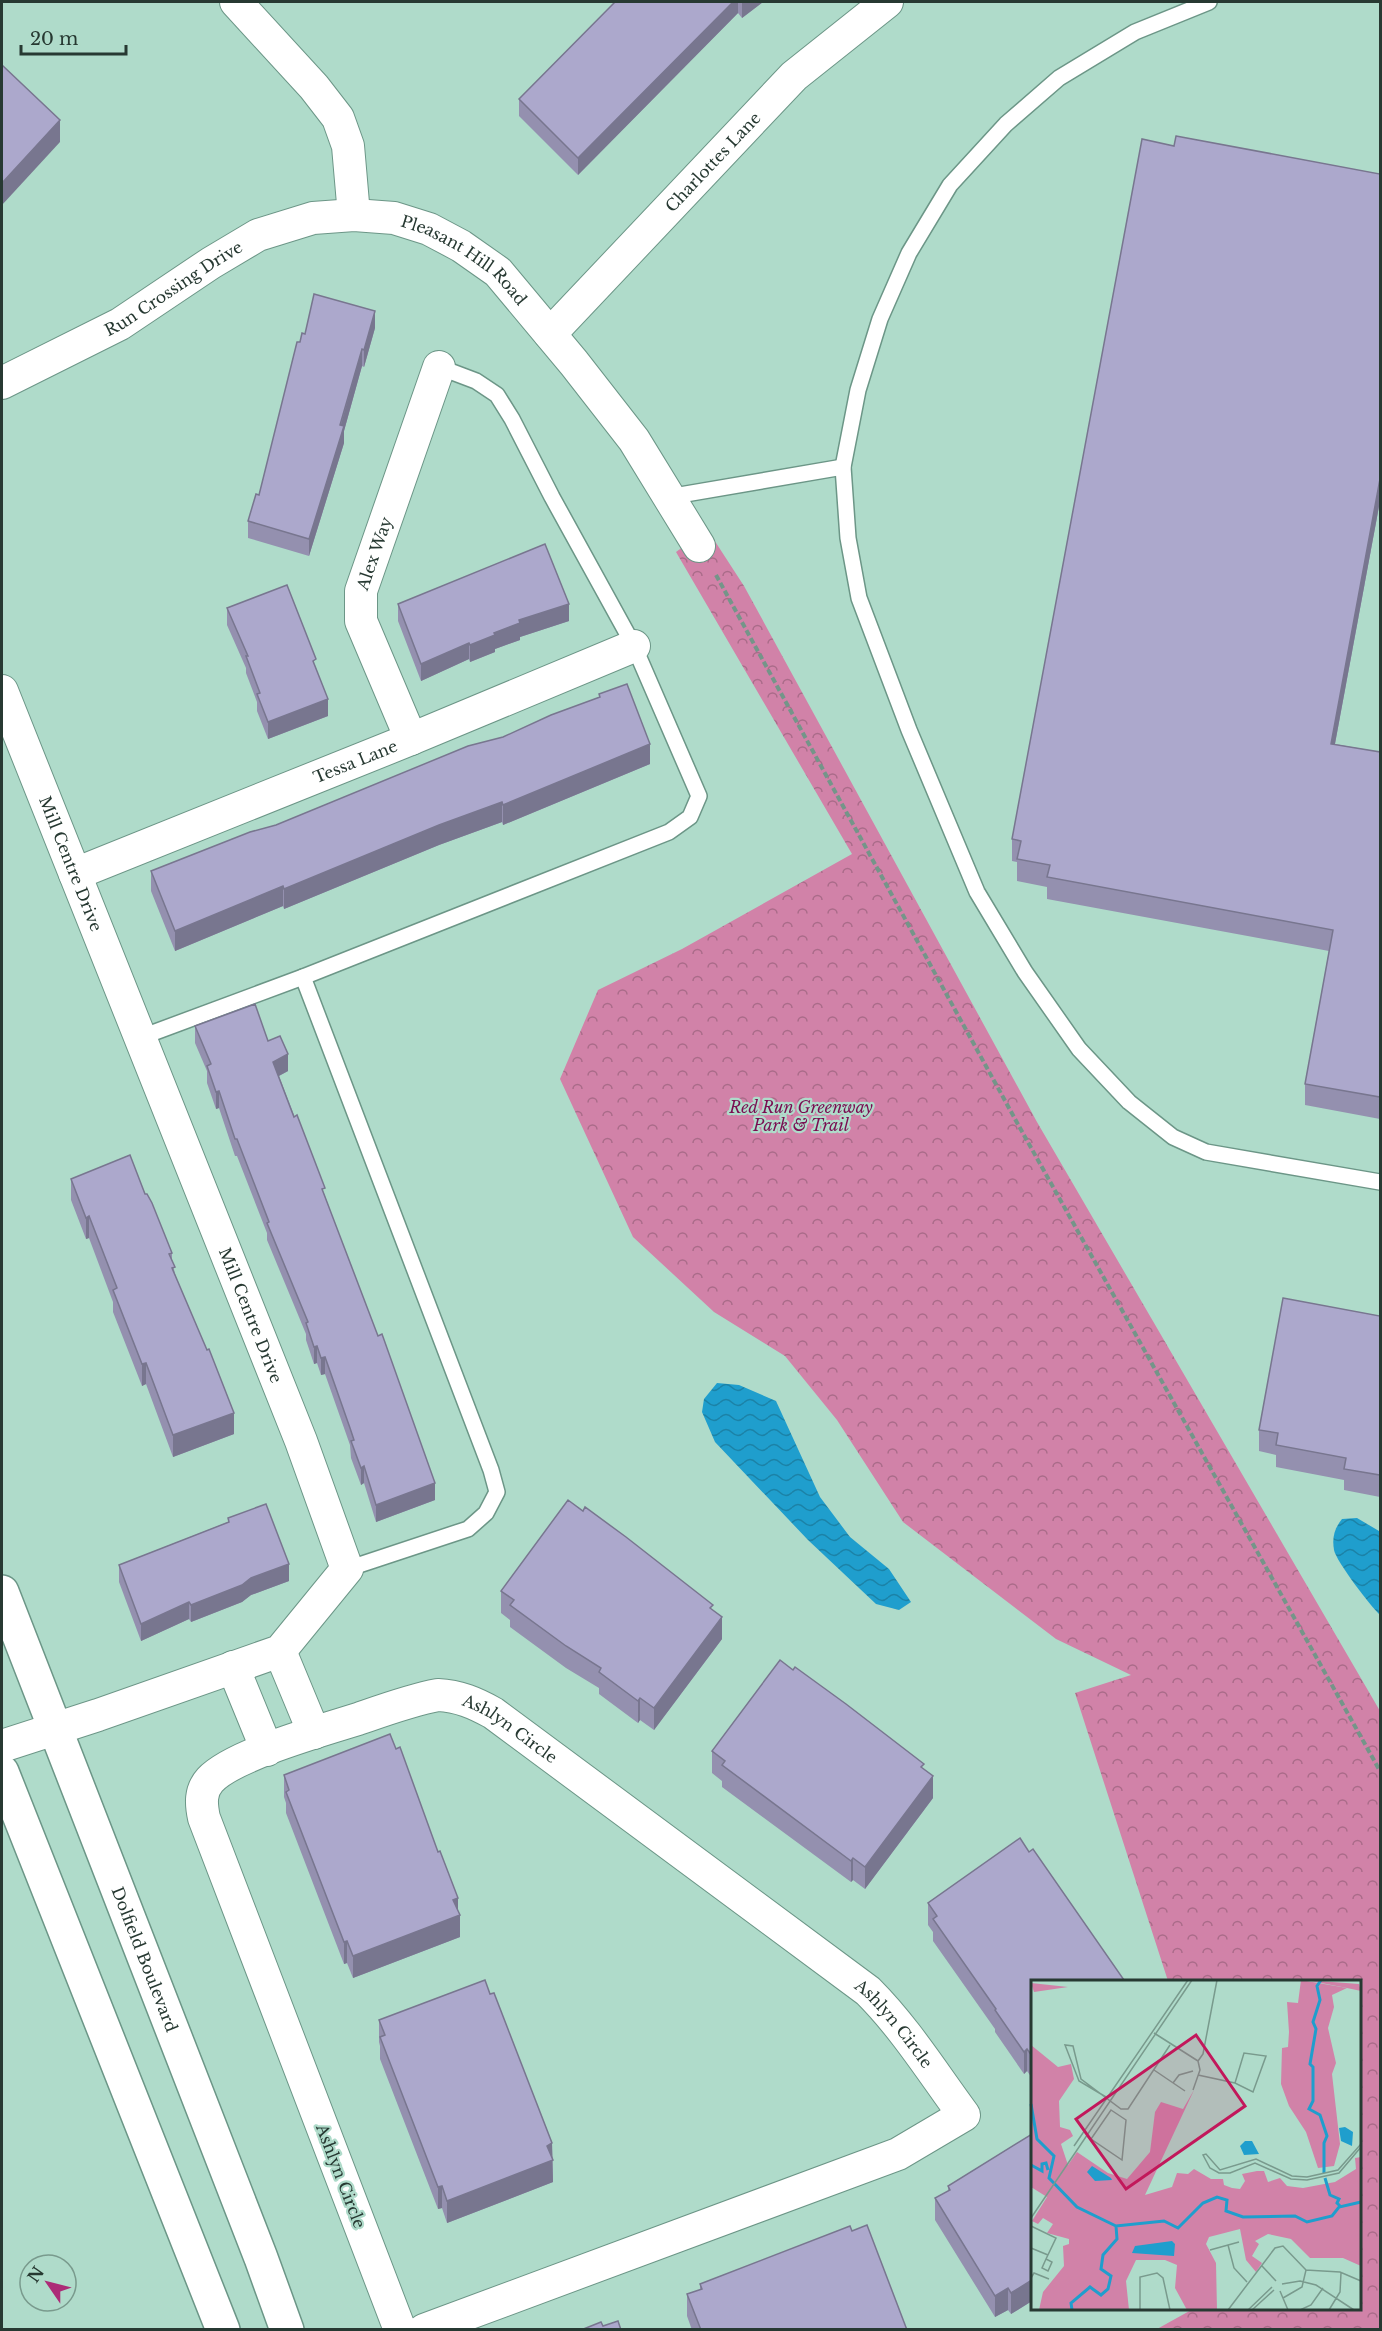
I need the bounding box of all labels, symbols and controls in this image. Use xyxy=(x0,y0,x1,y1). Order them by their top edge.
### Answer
scale bar xyxy=(21,18,126,56)
text: 20 m xyxy=(30,28,78,50)
street label: Charlottes Lane xyxy=(661,108,765,216)
street label: Pleasant Hill Road xyxy=(399,211,531,309)
street label: Run Crossing Drive xyxy=(101,237,246,340)
street label: Alex Way xyxy=(352,513,396,594)
street label: Tessa Lane xyxy=(310,736,400,787)
street label: Mill Centre Drive xyxy=(35,793,107,934)
park label: Red Run Greenway Park & Trail xyxy=(728,1097,874,1135)
street label: Mill Centre Drive xyxy=(215,1245,287,1386)
street label: Ashlyn Circle xyxy=(459,1690,561,1767)
street label: Dolfield Boulevard xyxy=(107,1884,182,2035)
street label: Ashlyn Circle xyxy=(850,1974,937,2072)
inset map xyxy=(1031,1980,1361,2310)
street label: Ashlyn Circle xyxy=(312,2120,370,2231)
north arrow xyxy=(18,2253,78,2313)
text: N xyxy=(23,2262,48,2286)

